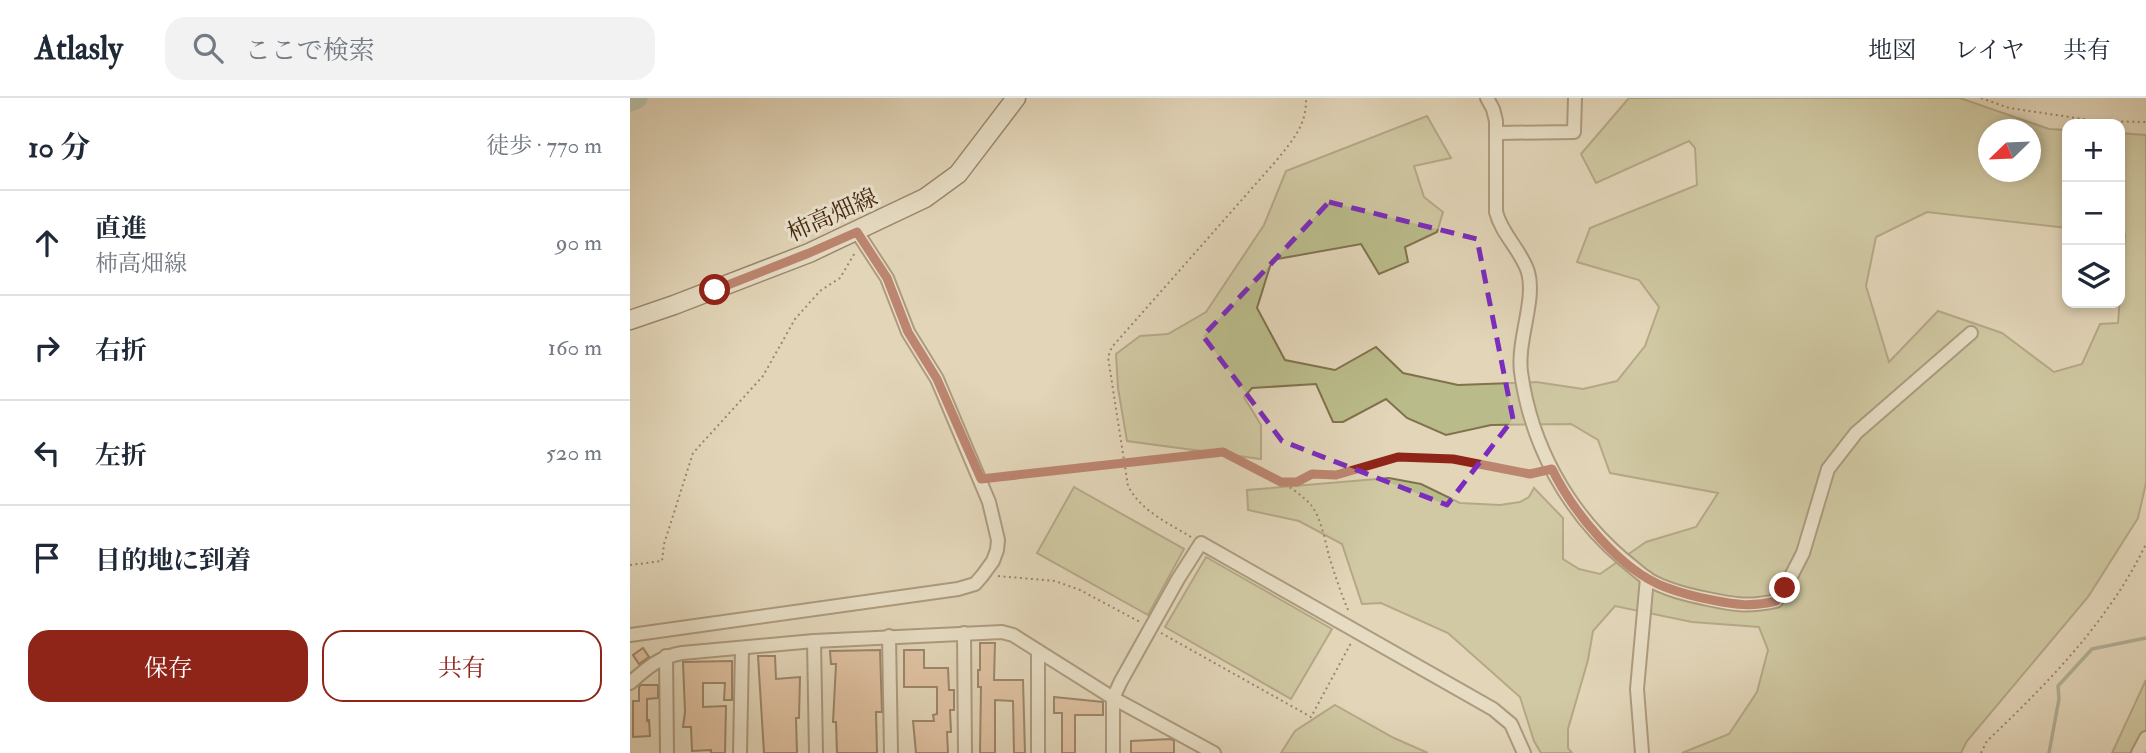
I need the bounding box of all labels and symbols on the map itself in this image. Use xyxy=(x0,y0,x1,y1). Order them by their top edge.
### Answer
north arrow xyxy=(1978,119,2041,182)
street label: 柿高畑線 xyxy=(782,182,882,249)
route start xyxy=(699,274,730,305)
route end xyxy=(1769,572,1800,603)

